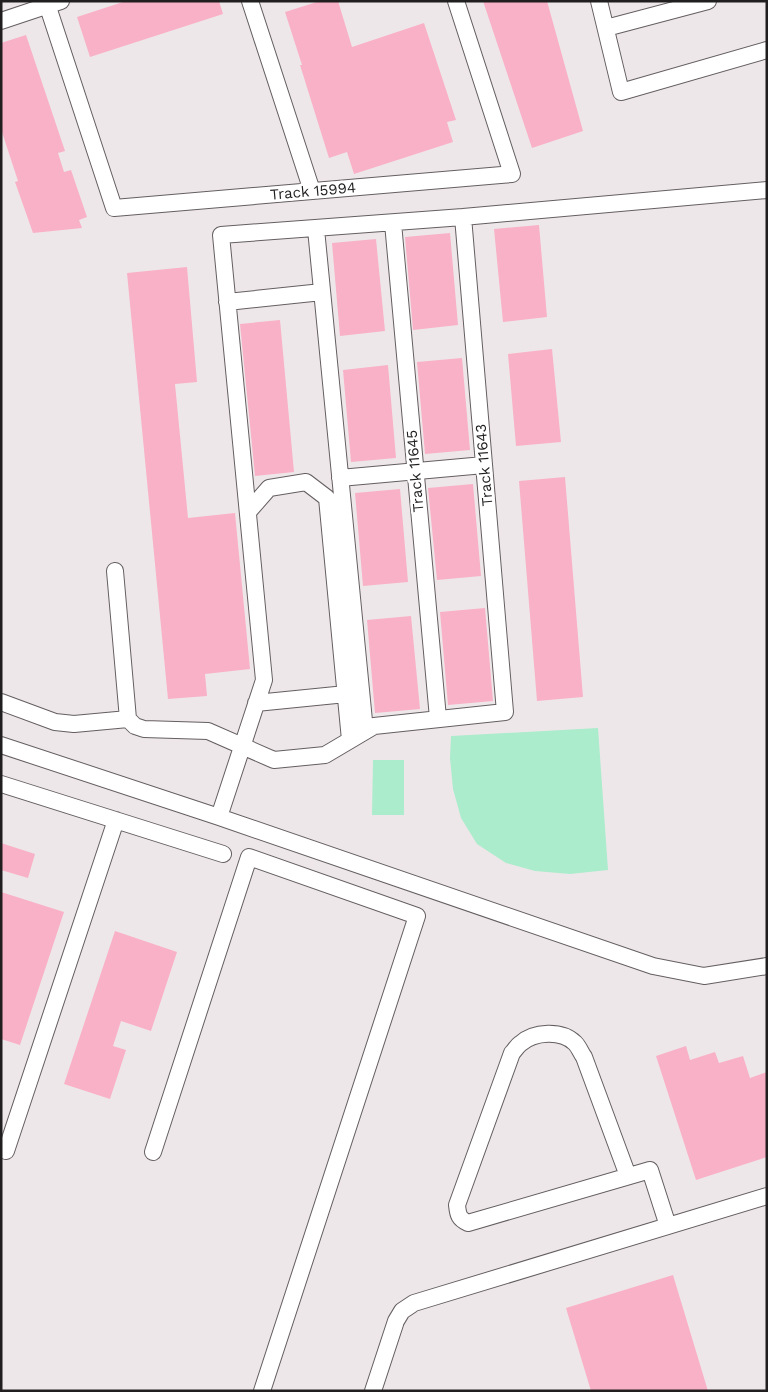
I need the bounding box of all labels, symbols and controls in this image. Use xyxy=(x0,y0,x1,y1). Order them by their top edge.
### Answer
street label: Track 15994 xyxy=(269,178,357,204)
street label: Track 11643 xyxy=(471,423,497,507)
street label: Track 11645 xyxy=(402,429,428,513)

